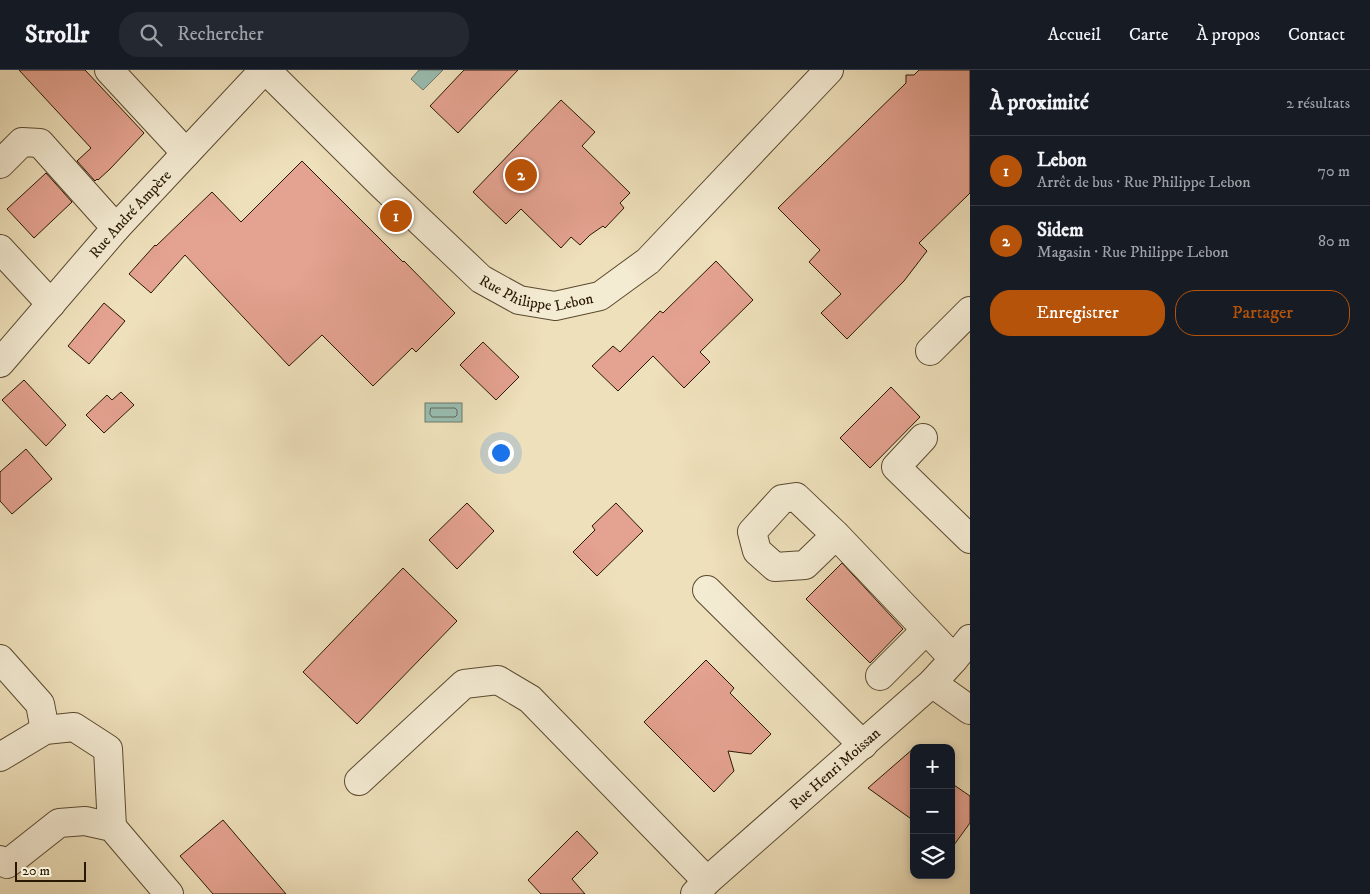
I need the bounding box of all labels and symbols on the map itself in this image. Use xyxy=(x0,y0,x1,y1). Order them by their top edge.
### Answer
pin: 2 xyxy=(505,156,537,194)
street label: Rue André Ampère xyxy=(85,166,175,262)
pin: 1 xyxy=(380,197,412,235)
street label: Rue Philippe Lebon xyxy=(476,270,595,315)
your location xyxy=(488,440,514,466)
street label: Rue Henri Moissan xyxy=(786,723,884,814)
scale bar xyxy=(15,859,86,882)

